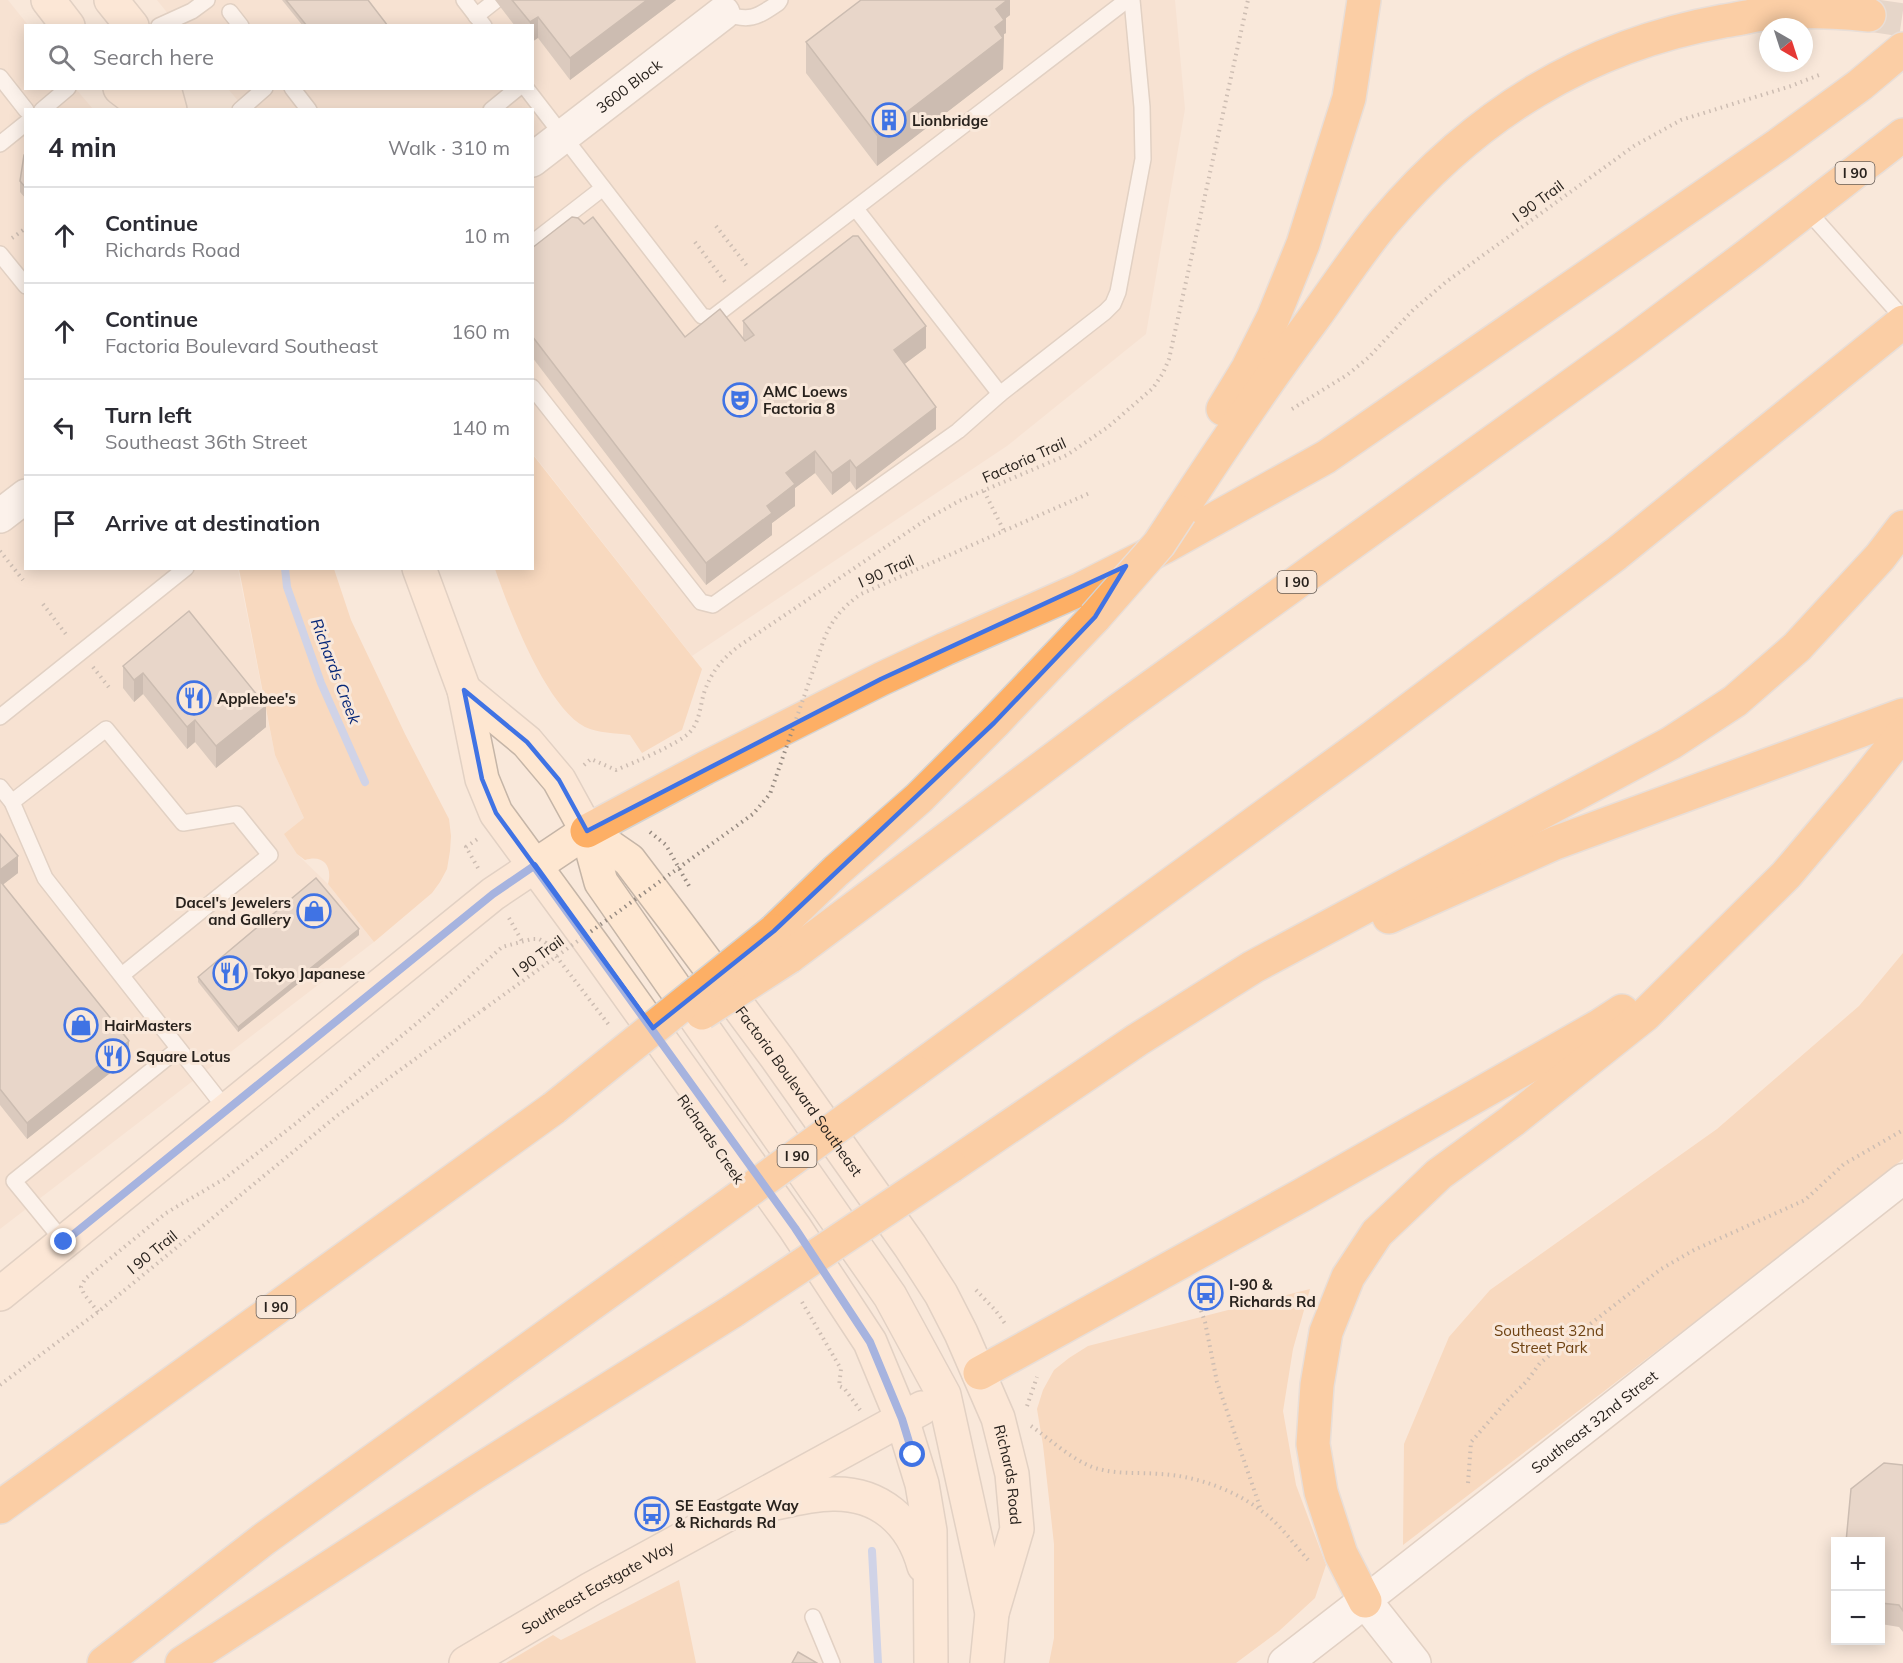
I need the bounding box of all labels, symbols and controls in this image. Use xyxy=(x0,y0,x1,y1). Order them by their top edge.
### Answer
north arrow xyxy=(1759,18,1813,72)
search box xyxy=(24,24,534,90)
icon: search xyxy=(45,41,78,74)
text: Search here xyxy=(93,43,214,71)
street label: 3600 Block xyxy=(592,54,665,117)
building icon: Lionbridge xyxy=(871,102,907,138)
place label: Lionbridge xyxy=(912,111,988,130)
text: 4 min xyxy=(48,131,117,164)
text: Walk · 310 m xyxy=(388,135,510,160)
road number: I 90 xyxy=(1836,162,1874,184)
street label: I 90 Trail xyxy=(1508,176,1568,226)
text: Continue xyxy=(105,209,198,237)
icon: ahead xyxy=(48,219,81,252)
text: 10 m xyxy=(463,223,510,248)
text: Richards Road xyxy=(105,237,241,262)
text: Continue xyxy=(105,305,198,333)
icon: ahead xyxy=(48,315,81,348)
text: 160 m xyxy=(451,319,510,344)
text: Factoria Boulevard Southeast xyxy=(105,333,378,358)
theatre icon: AMC Loews Factoria 8 xyxy=(722,382,758,418)
place label: AMC Loews Factoria 8 xyxy=(763,382,848,418)
text: Turn left xyxy=(105,401,192,429)
icon: left xyxy=(48,411,81,444)
text: 140 m xyxy=(451,415,510,440)
text: Southeast 36th Street xyxy=(105,429,307,454)
street label: Factoria Trail xyxy=(979,433,1069,487)
icon: arrive xyxy=(48,507,81,540)
text: Arrive at destination xyxy=(105,509,320,537)
street label: I 90 Trail xyxy=(855,550,917,592)
road number: I 90 xyxy=(1278,571,1316,593)
water label: Richards Creek xyxy=(307,615,366,727)
restaurant icon: Applebee's xyxy=(176,680,212,716)
place label: Applebee's xyxy=(217,689,296,708)
place label: Dacel's Jewelers and Gallery xyxy=(175,893,292,929)
shop icon: Dacel's Jewelers and Gallery xyxy=(296,893,332,929)
street label: I 90 Trail xyxy=(508,931,568,981)
restaurant icon: Tokyo Japanese xyxy=(212,955,248,991)
place label: Tokyo Japanese xyxy=(253,964,365,983)
street label: Factoria Boulevard Southeast xyxy=(732,1002,867,1180)
shop icon: HairMasters xyxy=(63,1007,99,1043)
place label: HairMasters xyxy=(104,1016,192,1035)
restaurant icon: Square Lotus xyxy=(95,1038,131,1074)
place label: Square Lotus xyxy=(136,1047,231,1066)
street label: Richards Creek xyxy=(673,1091,749,1187)
road number: I 90 xyxy=(778,1145,816,1167)
street label: I 90 Trail xyxy=(123,1226,181,1278)
route end xyxy=(50,1228,76,1254)
bus stop icon: I-90 & Richards Rd xyxy=(1188,1275,1224,1311)
place label: I-90 & Richards Rd xyxy=(1229,1275,1316,1311)
road number: I 90 xyxy=(256,1296,296,1318)
park label: Southeast 32nd Street Park xyxy=(1494,1321,1604,1357)
street label: Southeast 32nd Street xyxy=(1527,1366,1661,1477)
street label: Richards Road xyxy=(990,1422,1026,1526)
route start xyxy=(899,1441,925,1467)
bus stop icon: SE Eastgate Way & Richards Rd xyxy=(634,1496,670,1532)
place label: SE Eastgate Way & Richards Rd xyxy=(675,1496,800,1532)
street label: Southeast Eastgate Way xyxy=(518,1536,677,1638)
map controls xyxy=(1831,1537,1885,1645)
button: + xyxy=(1831,1537,1885,1591)
button: − xyxy=(1831,1591,1885,1645)

